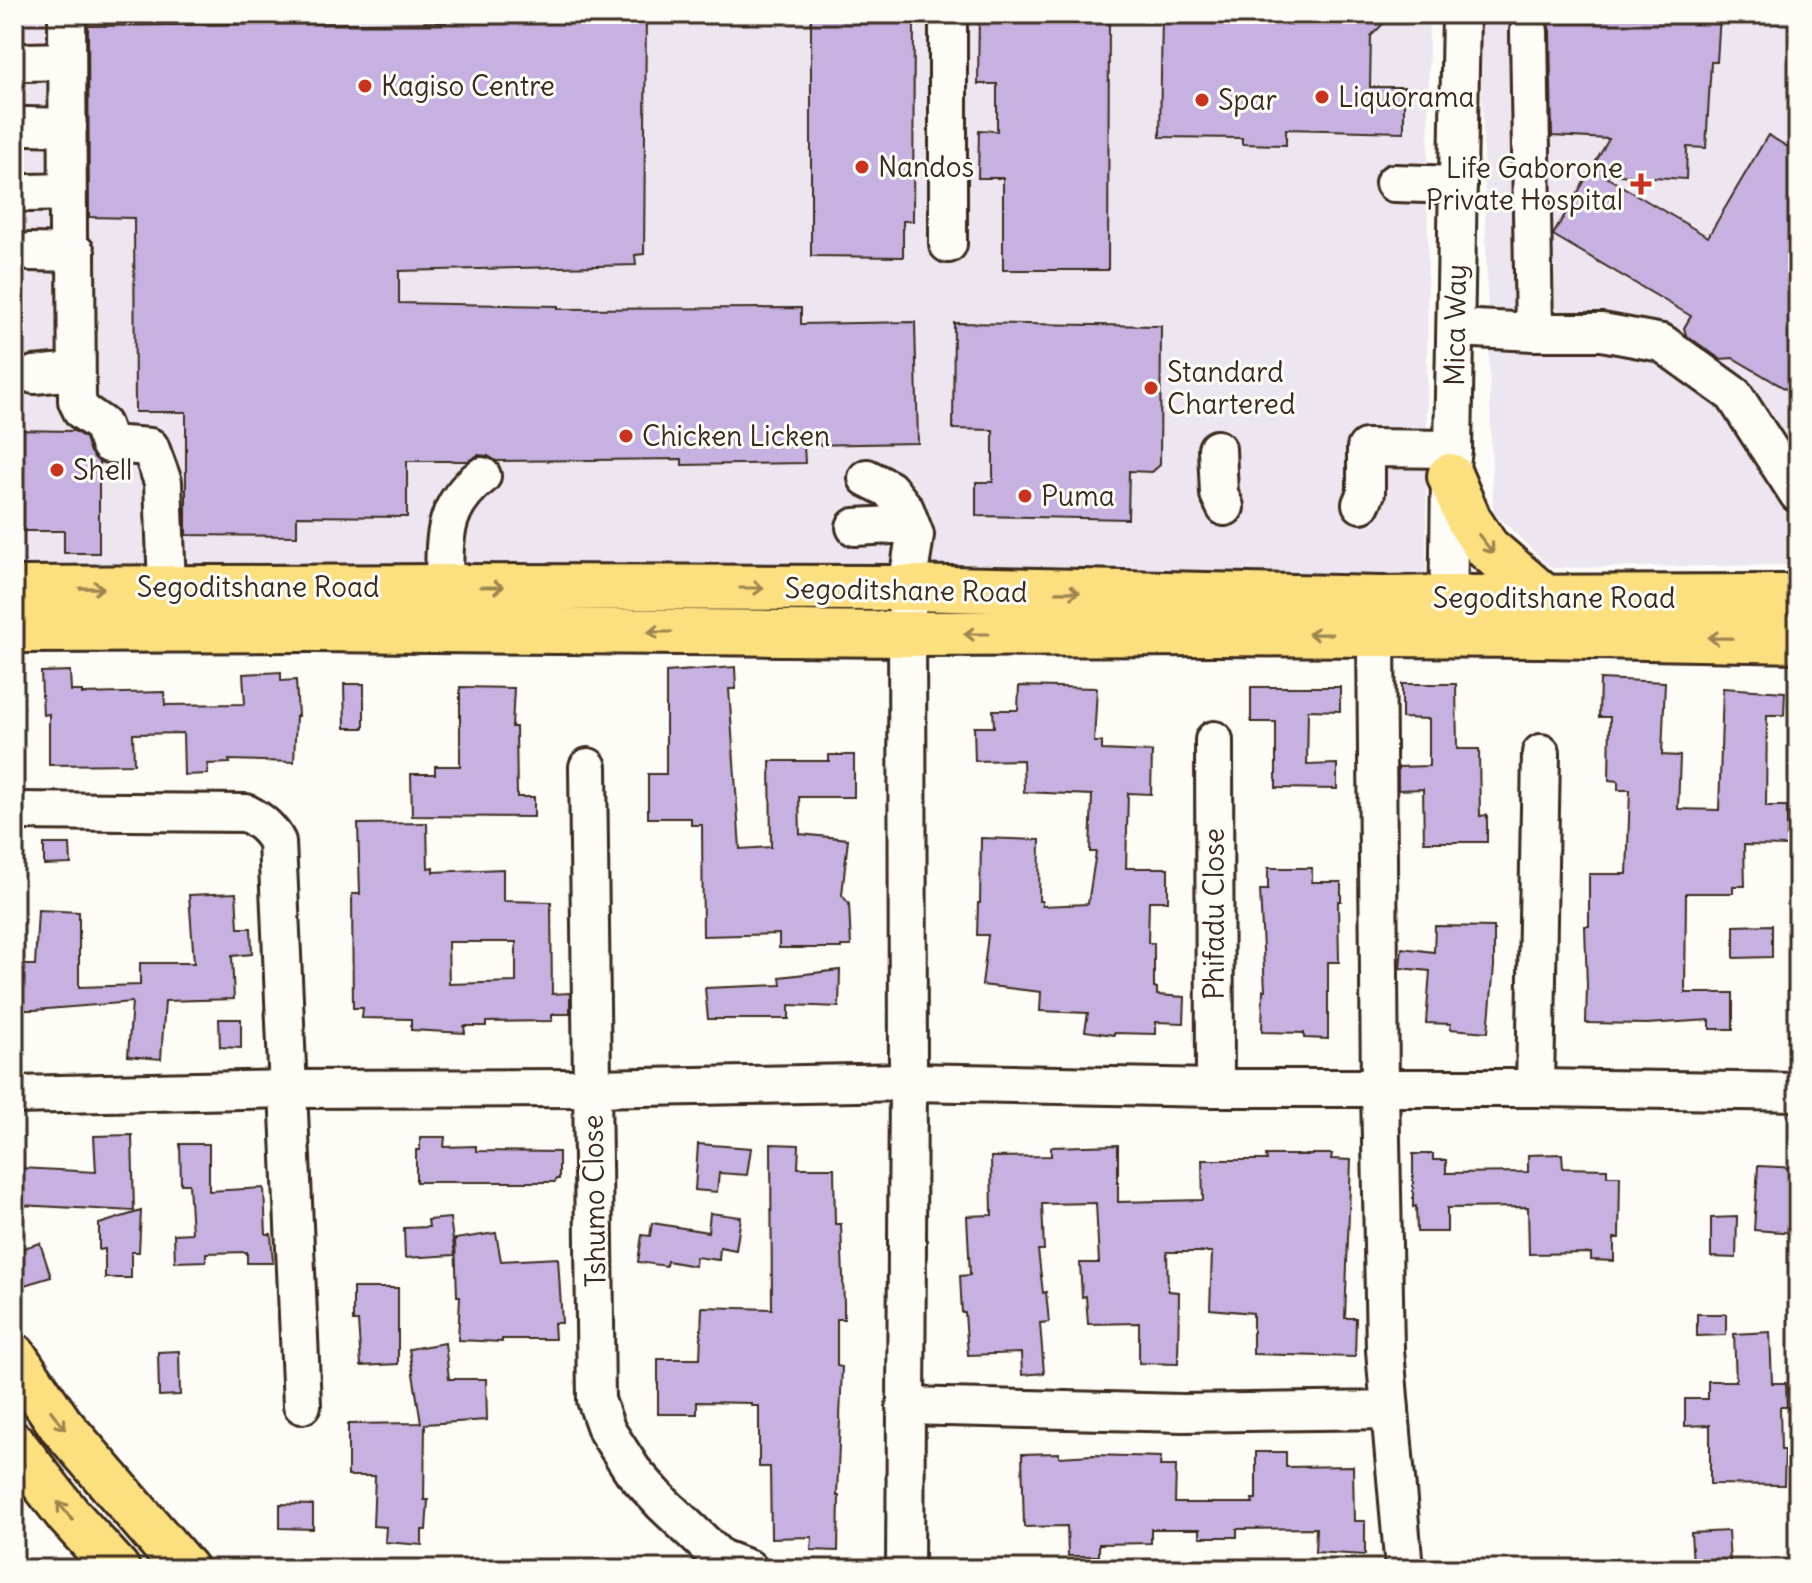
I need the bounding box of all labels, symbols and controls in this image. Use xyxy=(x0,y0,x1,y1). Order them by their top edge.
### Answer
place label: Kagiso Centre xyxy=(381,68,555,104)
marker: Kagiso Centre xyxy=(356,77,374,95)
place label: Liquorama xyxy=(1338,79,1475,115)
place label: Spar xyxy=(1218,82,1277,118)
marker: Liquorama xyxy=(1313,88,1331,106)
marker: Spar xyxy=(1193,91,1211,109)
place label: Nandos xyxy=(878,149,974,185)
place label: Life Gaborone Private Hospital xyxy=(1426,150,1623,218)
marker: Nandos xyxy=(853,158,871,176)
marker: Life Gaborone Private Hospital xyxy=(1630,173,1652,195)
street label: Mica Way xyxy=(1436,264,1474,386)
place label: Standard Chartered xyxy=(1167,354,1295,422)
marker: Standard Chartered xyxy=(1142,379,1160,397)
place label: Chicken Licken xyxy=(642,418,830,454)
marker: Chicken Licken xyxy=(617,427,635,445)
place label: Shell xyxy=(73,452,132,488)
marker: Shell xyxy=(48,461,66,479)
place label: Puma xyxy=(1041,478,1115,514)
marker: Puma xyxy=(1016,487,1034,505)
one-way arrow xyxy=(1477,533,1494,554)
street label: Segoditshane Road xyxy=(137,569,379,605)
street label: Segoditshane Road xyxy=(784,570,1028,610)
one-way arrow xyxy=(478,579,505,595)
one-way arrow xyxy=(78,580,105,596)
one-way arrow xyxy=(738,580,765,596)
street label: Segoditshane Road xyxy=(1433,580,1675,616)
one-way arrow xyxy=(1054,584,1081,600)
one-way arrow xyxy=(647,624,674,640)
one-way arrow xyxy=(963,626,990,642)
one-way arrow xyxy=(1307,627,1334,642)
one-way arrow xyxy=(1707,630,1734,646)
street label: Phifadu Close xyxy=(1196,828,1232,1000)
street label: Tshumo Close xyxy=(574,1114,614,1288)
one-way arrow xyxy=(50,1409,67,1431)
one-way arrow xyxy=(56,1501,74,1522)

